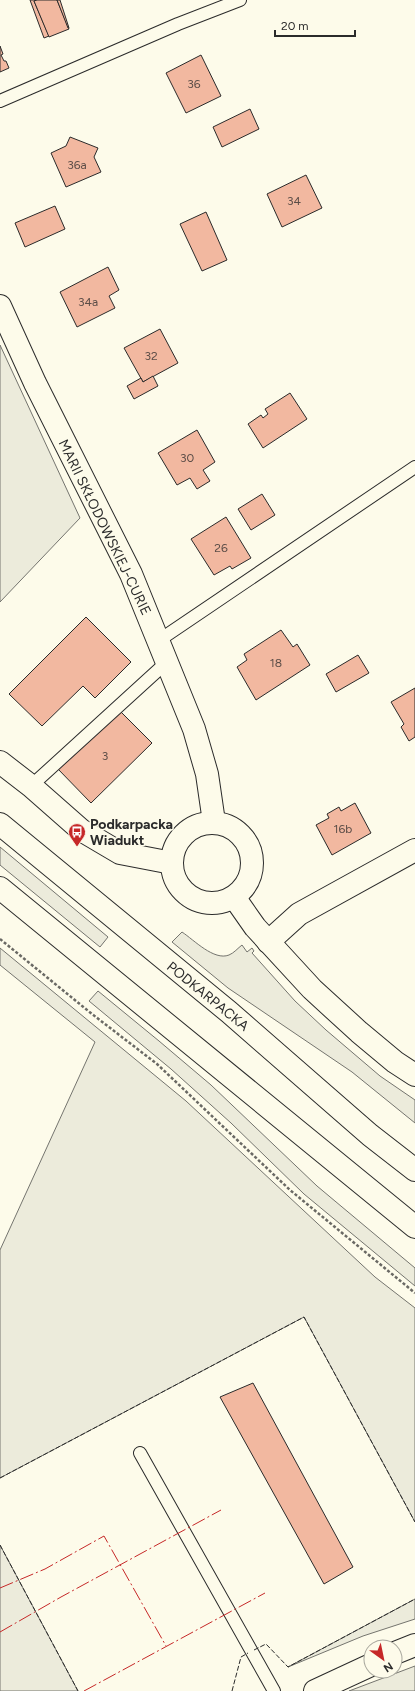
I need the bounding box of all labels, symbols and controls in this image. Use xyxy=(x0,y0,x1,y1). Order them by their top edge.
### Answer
scale bar xyxy=(275,12,355,38)
text: 20 m xyxy=(281,19,309,33)
house number: 36 xyxy=(187,77,201,91)
house number: 36a xyxy=(67,158,87,172)
house number: 34 xyxy=(287,194,302,208)
house number: 34a xyxy=(78,295,98,309)
house number: 32 xyxy=(144,349,158,363)
street label: MARII SKŁODOWSKIEJ-CURIE xyxy=(55,437,155,618)
house number: 30 xyxy=(180,451,194,465)
house number: 26 xyxy=(214,541,228,555)
house number: 18 xyxy=(270,656,282,670)
house number: 3 xyxy=(102,749,108,763)
place label: Podkarpacka Wiadukt xyxy=(90,816,173,849)
bus stop icon: Podkarpacka Wiadukt xyxy=(67,822,87,847)
house number: 16b xyxy=(334,822,352,836)
street label: PODKARPACKA xyxy=(163,958,253,1035)
north arrow xyxy=(363,1639,403,1679)
text: N xyxy=(381,1659,395,1675)

